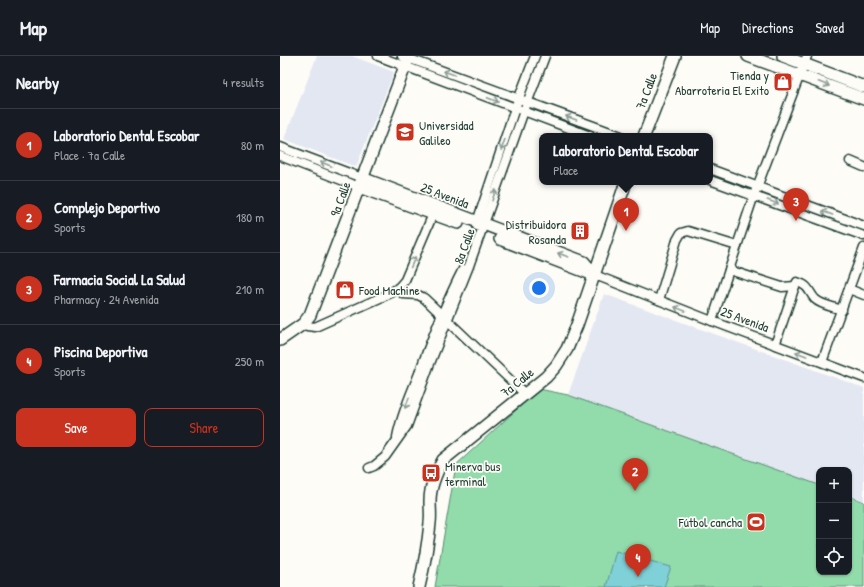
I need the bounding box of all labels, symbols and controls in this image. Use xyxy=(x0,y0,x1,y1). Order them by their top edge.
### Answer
text: Map xyxy=(20,15,47,41)
text: Map xyxy=(700,18,720,37)
text: Directions xyxy=(742,18,793,37)
text: Saved xyxy=(815,18,844,37)
place label: Tienda y Abarroteria El Exito xyxy=(675,66,769,99)
one-way arrow xyxy=(442,69,455,76)
street label: 7a Calle xyxy=(631,70,661,112)
text: Nearby xyxy=(16,71,59,94)
shop icon: Tienda y Abarroteria El Exito xyxy=(772,71,794,93)
text: 4 results xyxy=(223,73,264,91)
one-way arrow xyxy=(818,81,830,89)
one-way arrow xyxy=(487,96,499,104)
one-way arrow xyxy=(565,113,577,121)
place label: Universidad Galileo xyxy=(419,116,473,149)
school or university icon: Universidad Galileo xyxy=(394,121,416,143)
text: Laboratorio Dental Escobar xyxy=(54,125,200,146)
popup xyxy=(539,133,713,185)
text: 1 xyxy=(27,136,31,154)
text: 80 m xyxy=(241,136,264,154)
one-way arrow xyxy=(499,138,506,151)
text: Laboratorio Dental Escobar xyxy=(553,140,699,161)
text: Place · 7a Calle xyxy=(54,146,125,164)
one-way arrow xyxy=(320,160,332,168)
text: Place xyxy=(553,161,578,179)
street label: 25 Avenida xyxy=(418,178,472,212)
street label: 9a Calle xyxy=(325,179,355,219)
pin: 3 xyxy=(783,188,809,221)
one-way arrow xyxy=(491,189,499,201)
text: Complejo Deportivo xyxy=(54,197,160,218)
pin: 1 xyxy=(613,198,639,231)
one-way arrow xyxy=(767,199,779,207)
text: 2 xyxy=(26,208,32,226)
text: 180 m xyxy=(236,208,264,226)
one-way arrow xyxy=(822,208,834,216)
place label: Distribuidora Rosanda xyxy=(506,215,566,248)
text: Sports xyxy=(54,218,85,236)
building icon: Distribuidora Rosanda xyxy=(569,220,591,242)
street label: 8a Calle xyxy=(449,226,479,266)
one-way arrow xyxy=(558,250,570,258)
one-way arrow xyxy=(410,256,418,268)
text: Farmacia Social La Salud xyxy=(54,269,185,290)
your location xyxy=(529,278,549,298)
shop icon: Food Machine xyxy=(334,279,356,301)
text: 3 xyxy=(26,280,32,298)
text: 210 m xyxy=(236,280,264,298)
place label: Food Machine xyxy=(358,281,420,299)
text: Pharmacy · 24 Avenida xyxy=(54,290,159,308)
street label: 25 Avenida xyxy=(718,302,772,336)
one-way arrow xyxy=(674,304,686,312)
text: Piscina Deportiva xyxy=(54,341,147,362)
one-way arrow xyxy=(796,350,808,358)
text: 4 xyxy=(27,352,31,370)
text: 250 m xyxy=(235,352,264,370)
text: Sports xyxy=(54,362,85,380)
street label: 7a Calle xyxy=(497,363,537,401)
one-way arrow xyxy=(403,397,411,409)
button: Save xyxy=(16,408,136,447)
button: Share xyxy=(144,408,264,447)
place label: Minerva bus terminal xyxy=(445,457,501,490)
pin: 2 xyxy=(622,458,648,491)
bus stop icon: Minerva bus terminal xyxy=(420,462,442,484)
map controls xyxy=(816,467,852,575)
button: + xyxy=(816,467,852,503)
button: − xyxy=(816,503,852,539)
sports icon: Fútbol cancha xyxy=(745,511,767,533)
place label: Fútbol cancha xyxy=(678,513,742,531)
button: locate xyxy=(816,539,852,575)
pin: 4 xyxy=(625,544,651,577)

